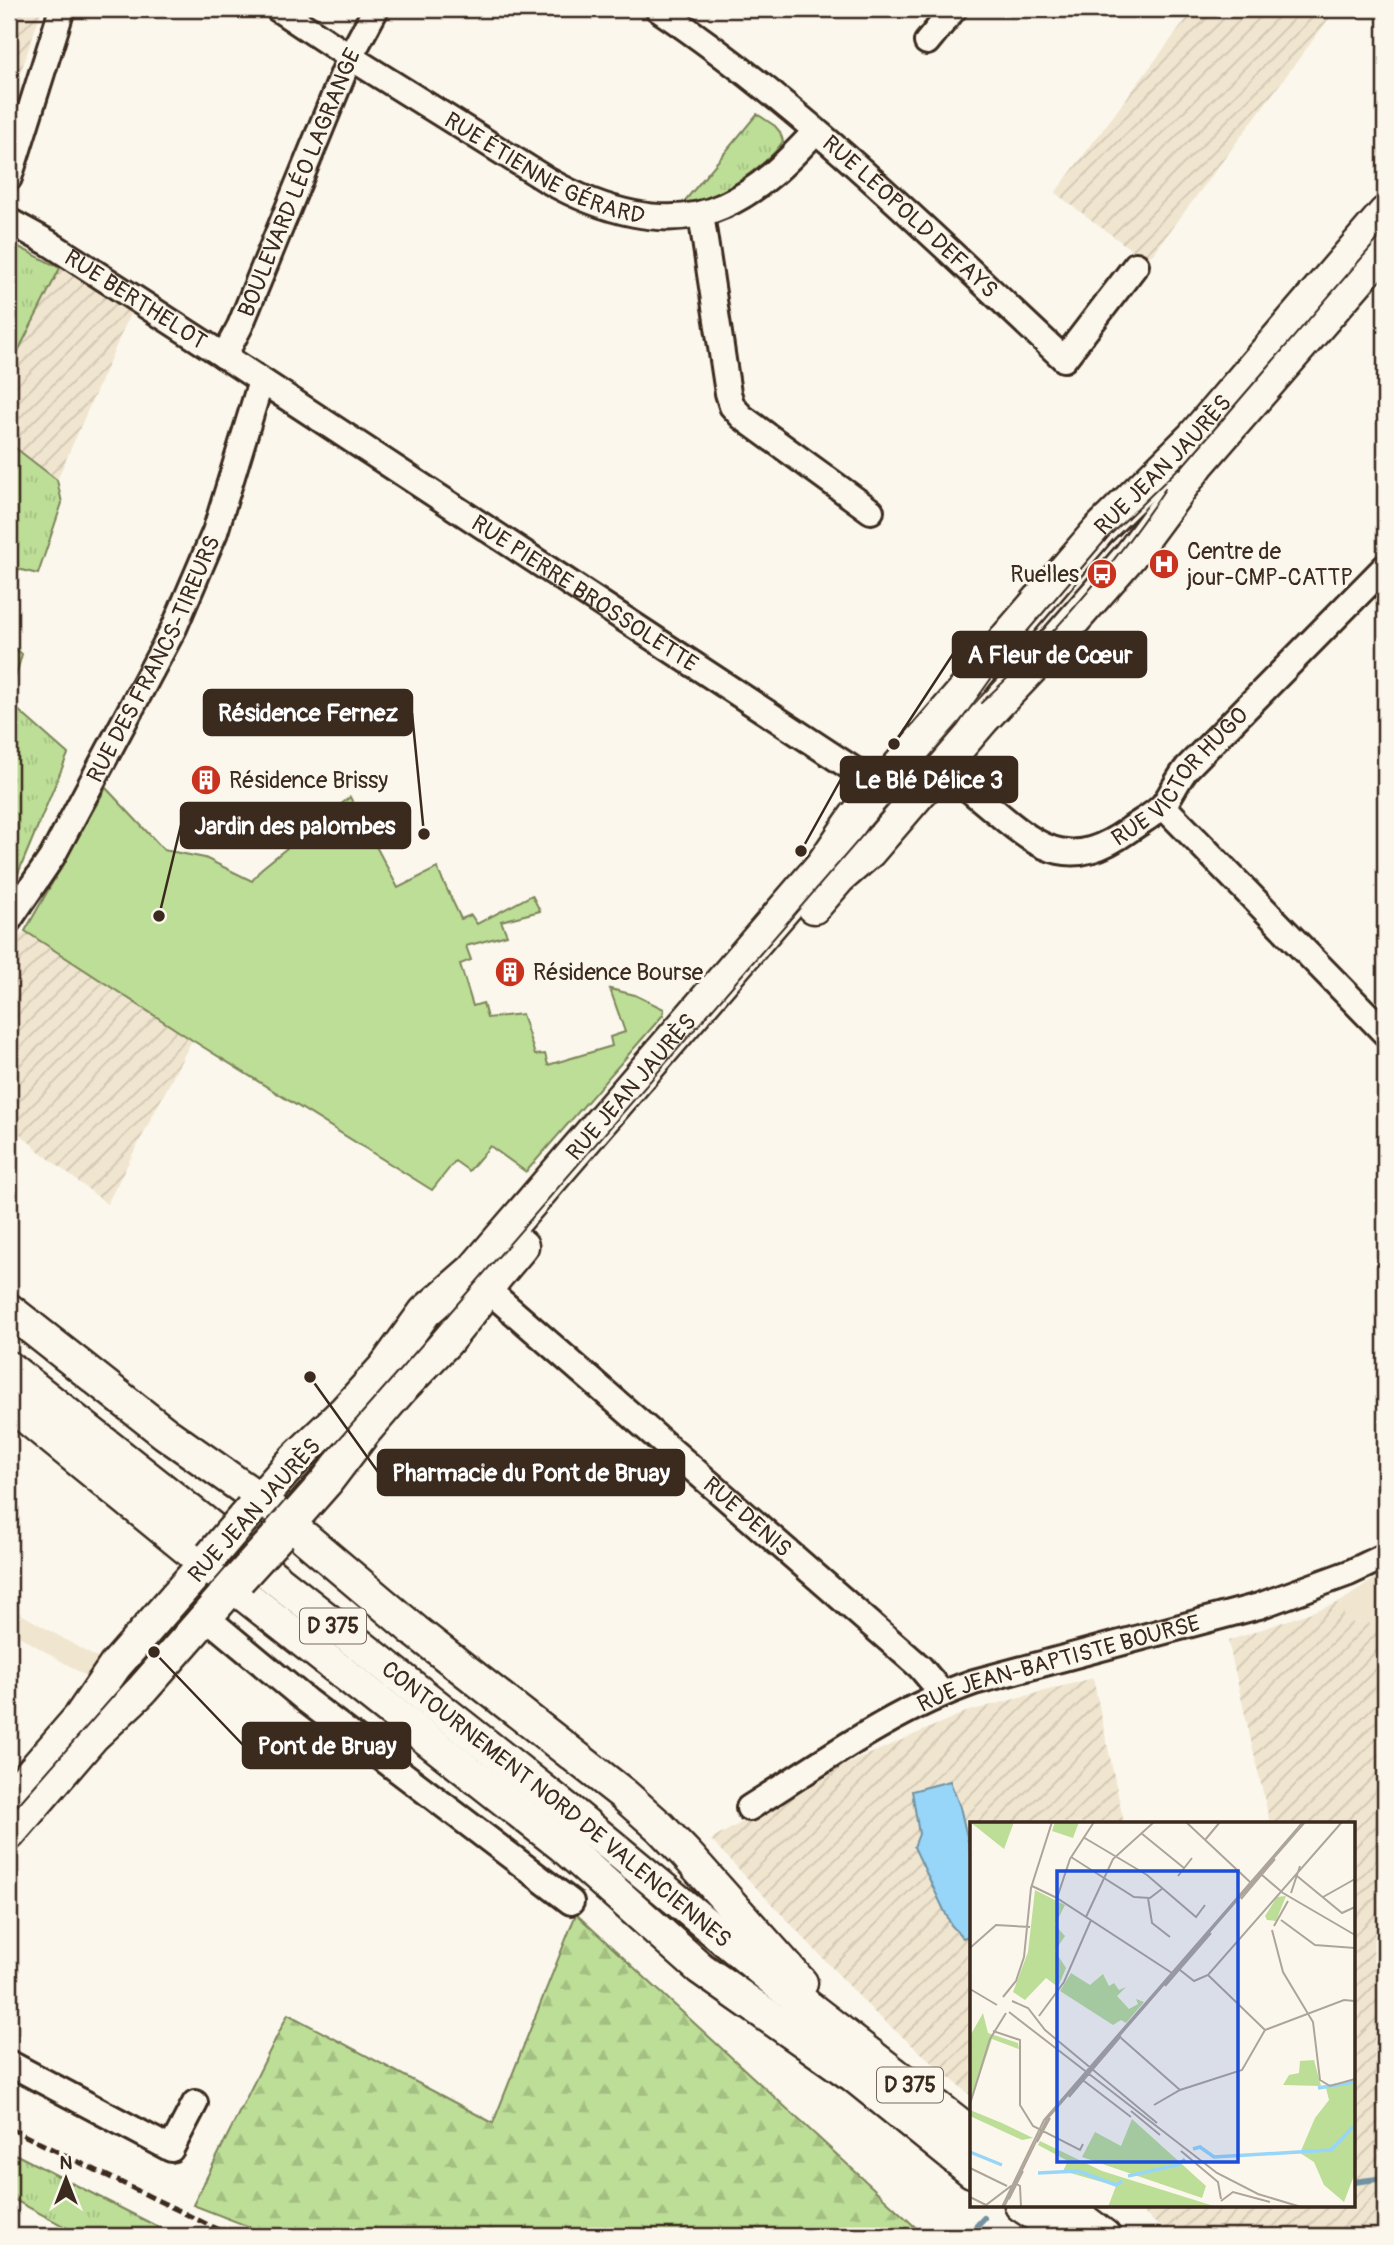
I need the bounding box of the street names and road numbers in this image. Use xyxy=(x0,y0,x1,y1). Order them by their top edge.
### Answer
street label: BOULEVARD LÉO LAGRANGE xyxy=(231,43,367,321)
street label: RUE ÉTIENNE GÉRARD xyxy=(439,106,647,230)
street label: RUE LÉOPOLD DEFAYS xyxy=(816,129,1004,304)
street label: RUE BERTHELOT xyxy=(59,243,212,356)
street label: RUE JEAN JAURÈS xyxy=(1088,389,1238,542)
street label: RUE PIERRE BROSSOLETTE xyxy=(466,509,704,679)
street label: RUE DES FRANCS-TIREURS xyxy=(80,531,227,788)
street label: RUE VICTOR HUGO xyxy=(1106,701,1254,853)
street label: RUE JEAN JAURÈS xyxy=(560,1008,703,1167)
street label: RUE JEAN JAURÈS xyxy=(182,1432,327,1589)
street label: RUE DENIS xyxy=(697,1471,797,1563)
road number: D 375 xyxy=(300,1608,366,1644)
street label: RUE JEAN-BAPTISTE BOURSE xyxy=(912,1608,1203,1719)
street label: CONTOURNEMENT NORD DE VALENCIENNES xyxy=(376,1654,737,1954)
road number: D 375 xyxy=(877,2068,943,2102)

